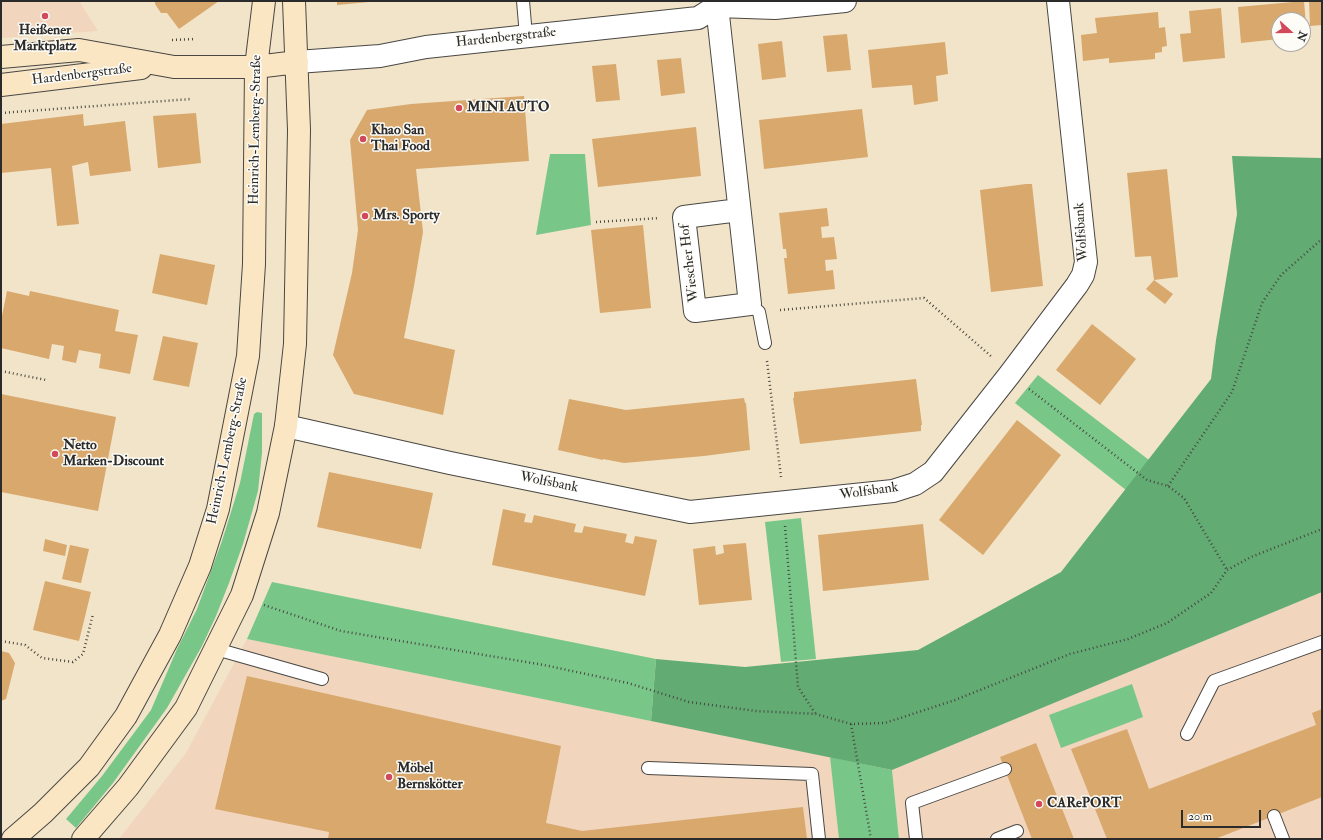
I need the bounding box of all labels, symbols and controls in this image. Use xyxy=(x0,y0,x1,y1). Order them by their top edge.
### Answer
marker: Heißener Marktplatz xyxy=(40,11,50,21)
north arrow xyxy=(1271,12,1311,52)
place label: Heißener Marktplatz xyxy=(13,23,77,56)
street label: Hardenbergstraße xyxy=(455,24,557,52)
text: N xyxy=(1294,29,1310,43)
street label: Heinrich-Lemberg-Straße xyxy=(246,55,266,205)
street label: Hardenbergstraße xyxy=(31,61,133,89)
place label: MINI AUTO xyxy=(467,100,549,116)
marker: MINI AUTO xyxy=(454,103,464,113)
place label: Khao San Thai Food xyxy=(371,123,430,156)
marker: Khao San Thai Food xyxy=(358,134,368,144)
street label: Wolfsbank xyxy=(1072,202,1092,262)
place label: Mrs. Sporty xyxy=(373,208,440,224)
marker: Mrs. Sporty xyxy=(360,211,370,221)
street label: Wiescher Hof xyxy=(677,223,703,303)
street label: Heinrich-Lemberg-Straße xyxy=(204,376,252,526)
place label: Netto Marken-Discount xyxy=(63,438,164,470)
marker: Netto Marken-Discount xyxy=(50,449,60,459)
street label: Wolfsbank xyxy=(518,469,580,497)
street label: Wolfsbank xyxy=(839,480,899,504)
place label: Möbel Bernskötter xyxy=(397,761,463,794)
marker: Möbel Bernskötter xyxy=(384,772,394,782)
place label: CARePORT xyxy=(1047,796,1121,812)
marker: CARePORT xyxy=(1034,799,1044,809)
scale bar xyxy=(1183,802,1263,828)
text: 20 m xyxy=(1188,809,1212,824)

